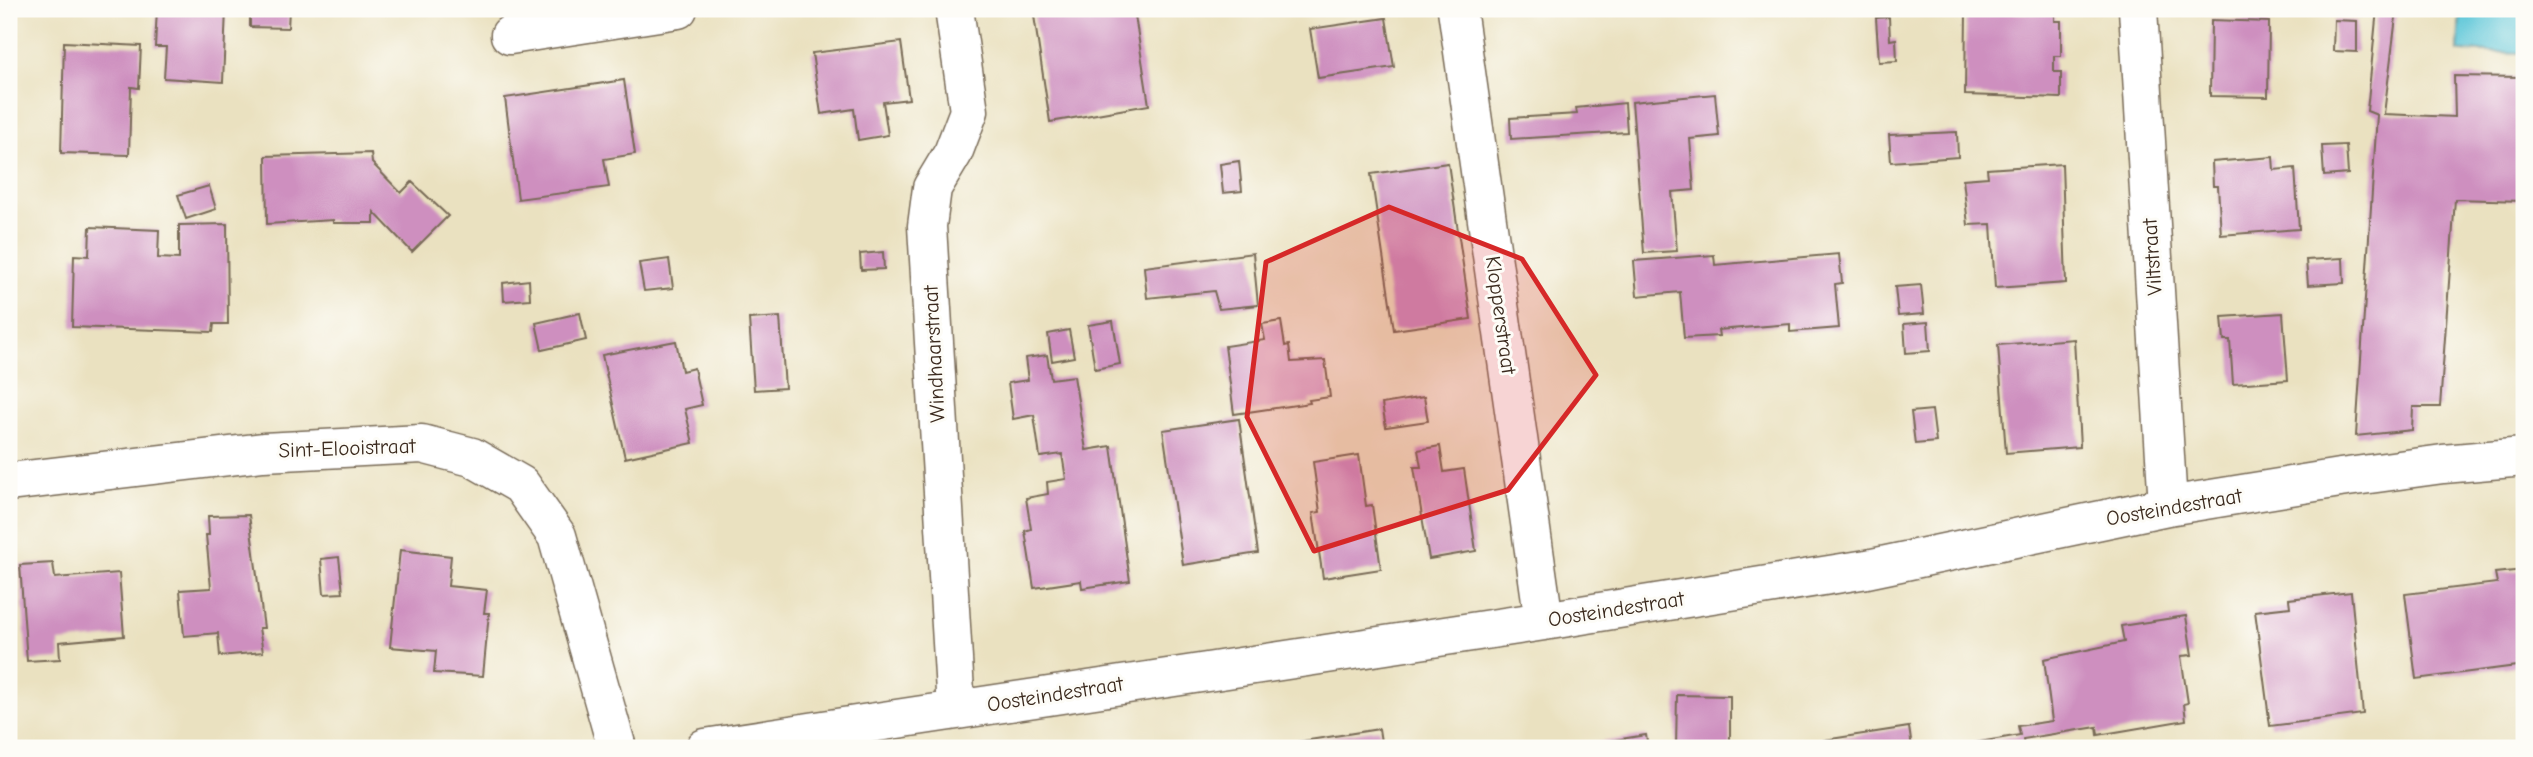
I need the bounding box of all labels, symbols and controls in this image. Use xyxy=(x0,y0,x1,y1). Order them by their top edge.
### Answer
street label: Viltstraat xyxy=(2137,217,2167,296)
street label: Klopperstraat xyxy=(1481,254,1521,377)
street label: Windhaarstraat xyxy=(918,284,950,423)
street label: Sint-Elooistraat xyxy=(278,434,417,462)
street label: Oosteindestraat xyxy=(2104,483,2245,531)
street label: Oosteindestraat xyxy=(1546,586,1687,632)
street label: Oosteindestraat xyxy=(985,671,1126,717)

